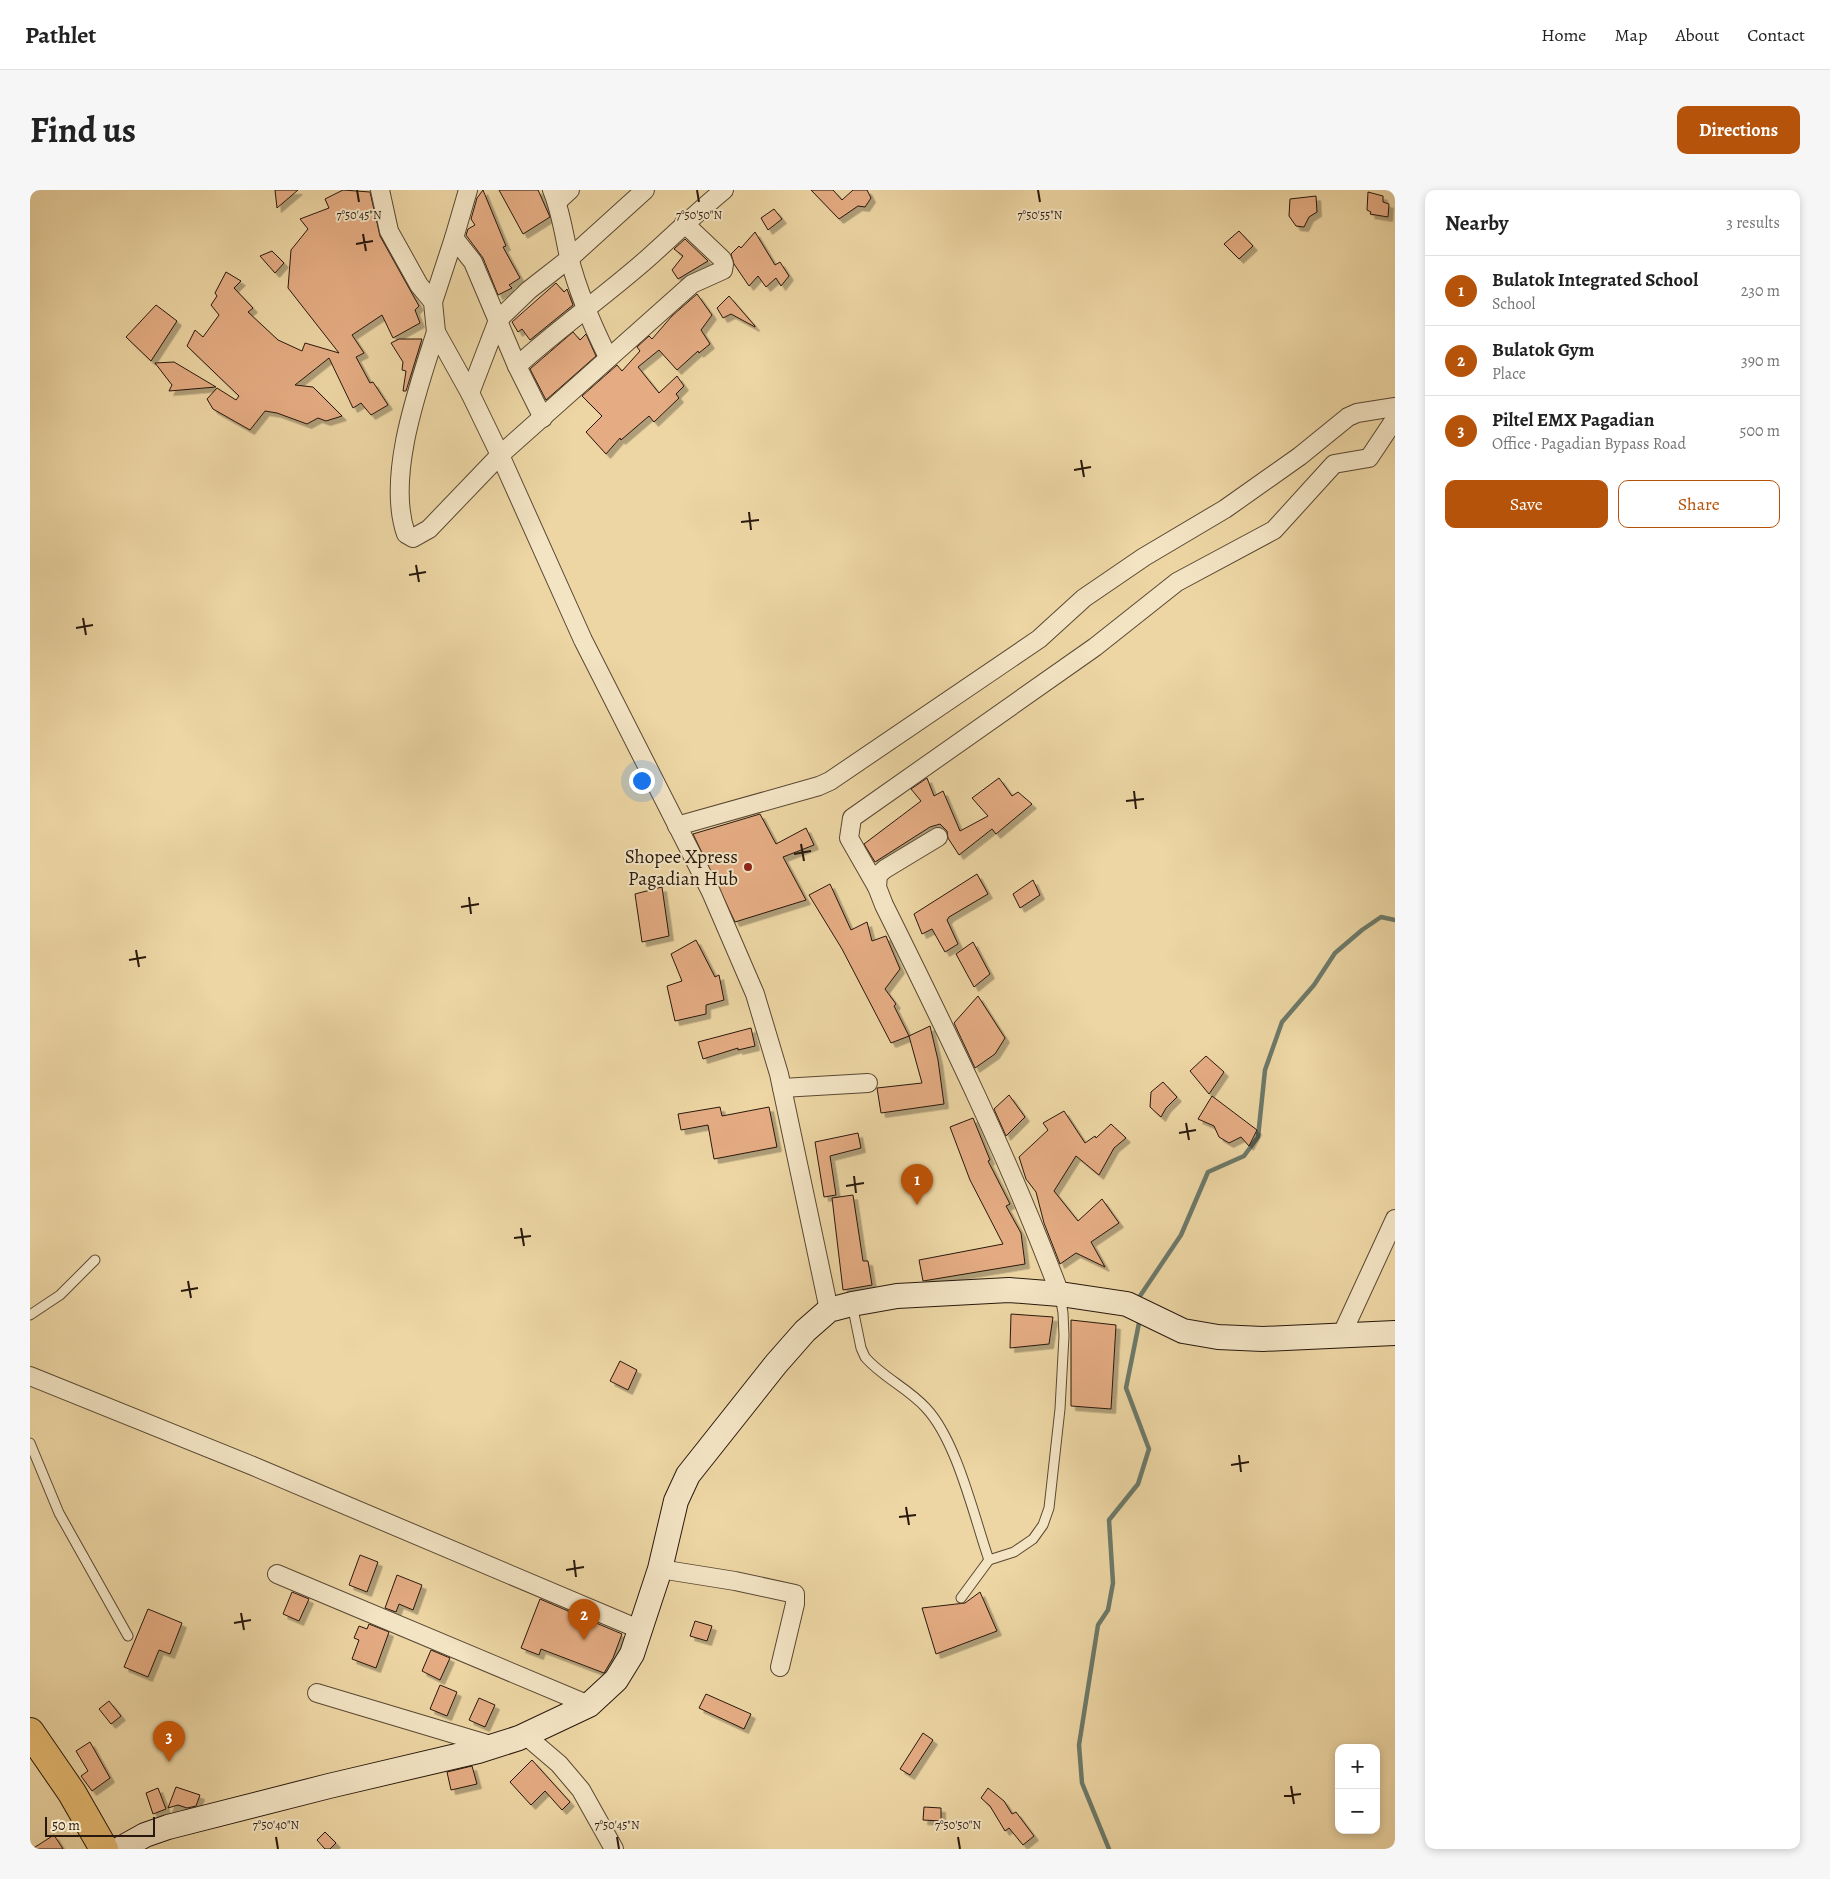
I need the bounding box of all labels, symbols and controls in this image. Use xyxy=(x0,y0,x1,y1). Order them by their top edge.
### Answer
text: Pathlet xyxy=(25,19,96,51)
text: Home xyxy=(1541,23,1586,47)
text: Map xyxy=(1614,23,1647,47)
text: About xyxy=(1675,23,1719,47)
text: Contact xyxy=(1747,23,1805,47)
text: Find us xyxy=(30,106,136,154)
button: Directions xyxy=(1677,106,1800,154)
text: 7°50'45"N xyxy=(336,207,382,223)
text: 7°50'50"N xyxy=(676,207,722,223)
text: 7°50'55"N xyxy=(1018,207,1063,223)
text: Nearby xyxy=(1445,209,1508,237)
text: 3 results xyxy=(1726,212,1780,234)
text: Bulatok Integrated School xyxy=(1492,267,1698,293)
text: 1 xyxy=(1458,280,1464,302)
text: 230 m xyxy=(1741,280,1780,302)
text: School xyxy=(1492,293,1535,315)
text: Bulatok Gym xyxy=(1492,337,1595,363)
text: 2 xyxy=(1457,350,1465,372)
text: 390 m xyxy=(1741,350,1780,372)
text: Place xyxy=(1492,363,1526,385)
text: Piltel EMX Pagadian xyxy=(1492,407,1654,433)
text: 3 xyxy=(1458,420,1464,442)
text: 500 m xyxy=(1740,420,1780,442)
text: Office · Pagadian Bypass Road xyxy=(1492,433,1686,455)
button: Save xyxy=(1445,480,1608,528)
button: Share xyxy=(1618,480,1780,528)
your location xyxy=(629,768,655,794)
place label: Shopee Xpress Pagadian Hub xyxy=(625,844,738,892)
marker: Shopee Xpress Pagadian Hub xyxy=(742,861,754,873)
pin: 1 xyxy=(901,1164,933,1205)
pin: 2 xyxy=(568,1599,600,1640)
pin: 3 xyxy=(153,1721,185,1762)
map controls xyxy=(1335,1744,1380,1834)
button: + xyxy=(1335,1744,1380,1789)
button: − xyxy=(1335,1789,1380,1834)
scale bar xyxy=(45,1814,155,1837)
text: 50 m xyxy=(52,1816,80,1835)
text: 7°50'40"N xyxy=(253,1817,300,1833)
text: 7°50'45"N xyxy=(594,1817,640,1833)
text: 7°50'50"N xyxy=(935,1817,981,1833)

